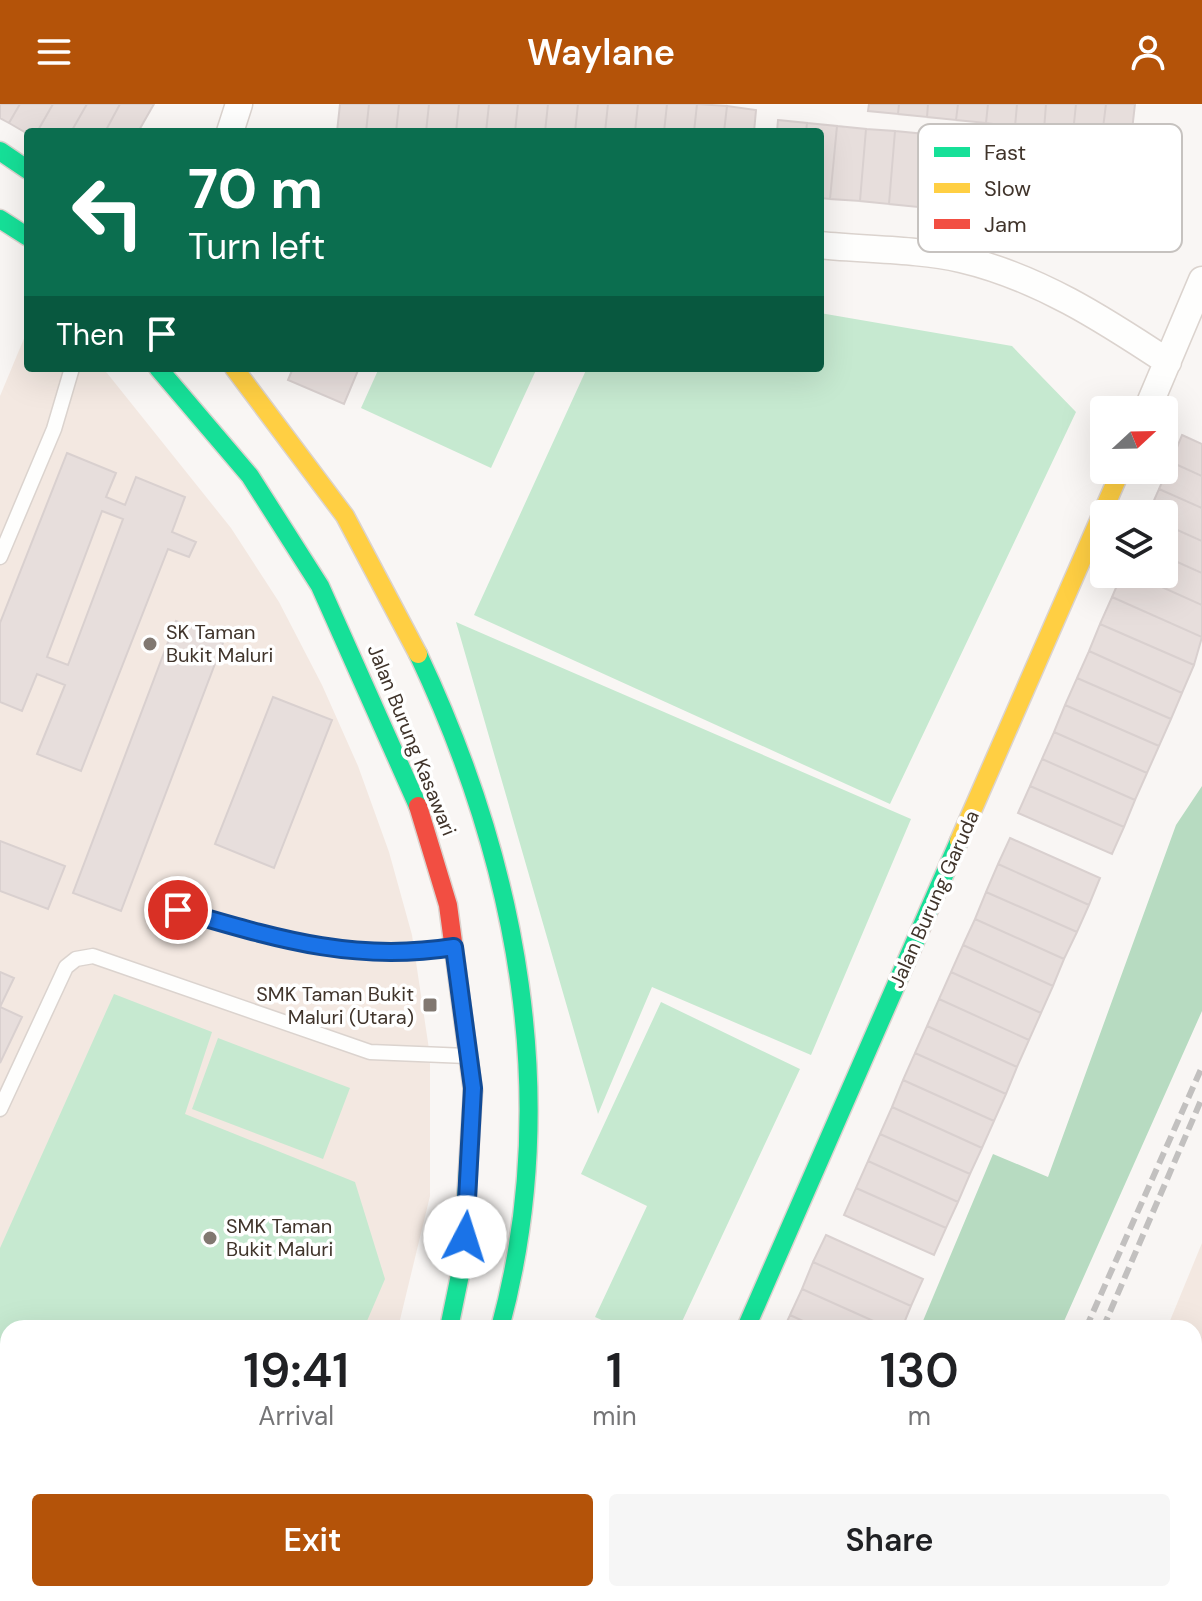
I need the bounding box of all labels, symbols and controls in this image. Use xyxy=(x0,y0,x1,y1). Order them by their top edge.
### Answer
text: Waylane xyxy=(527,29,675,76)
icon: menu xyxy=(32,30,76,74)
icon: person xyxy=(1126,30,1170,74)
legend xyxy=(918,124,1182,252)
text: Fast xyxy=(984,138,1026,167)
text: 70 m xyxy=(188,152,323,225)
icon: left xyxy=(56,160,160,264)
text: Slow xyxy=(984,174,1031,203)
text: Jam xyxy=(984,210,1027,239)
text: Turn left xyxy=(188,223,325,270)
icon: arrive xyxy=(140,312,184,356)
text: Then xyxy=(56,315,124,354)
north arrow xyxy=(1090,396,1178,484)
map controls xyxy=(1090,396,1178,588)
button: layers xyxy=(1090,500,1178,588)
place label: SK Taman Bukit Maluri xyxy=(166,619,273,668)
marker: SK Taman Bukit Maluri xyxy=(141,635,159,653)
street label: Jalan Burung Kasawari xyxy=(362,640,462,840)
street label: Jalan Burung Garuda xyxy=(883,806,985,992)
pin xyxy=(144,876,212,944)
icon: arrive xyxy=(156,888,200,932)
place label: SMK Taman Bukit Maluri (Utara) xyxy=(256,981,414,1030)
marker: SMK Taman Bukit Maluri (Utara) xyxy=(421,996,439,1014)
position arrow xyxy=(423,1195,507,1279)
place label: SMK Taman Bukit Maluri xyxy=(226,1213,333,1262)
marker: SMK Taman Bukit Maluri xyxy=(201,1229,219,1247)
text: 19:41 xyxy=(243,1339,349,1402)
text: 1 xyxy=(606,1339,623,1402)
text: 130 xyxy=(880,1339,959,1402)
text: Arrival xyxy=(258,1399,334,1433)
text: min xyxy=(592,1399,637,1433)
text: m xyxy=(908,1399,931,1433)
button: Exit xyxy=(32,1494,593,1586)
button: Share xyxy=(609,1494,1170,1586)

